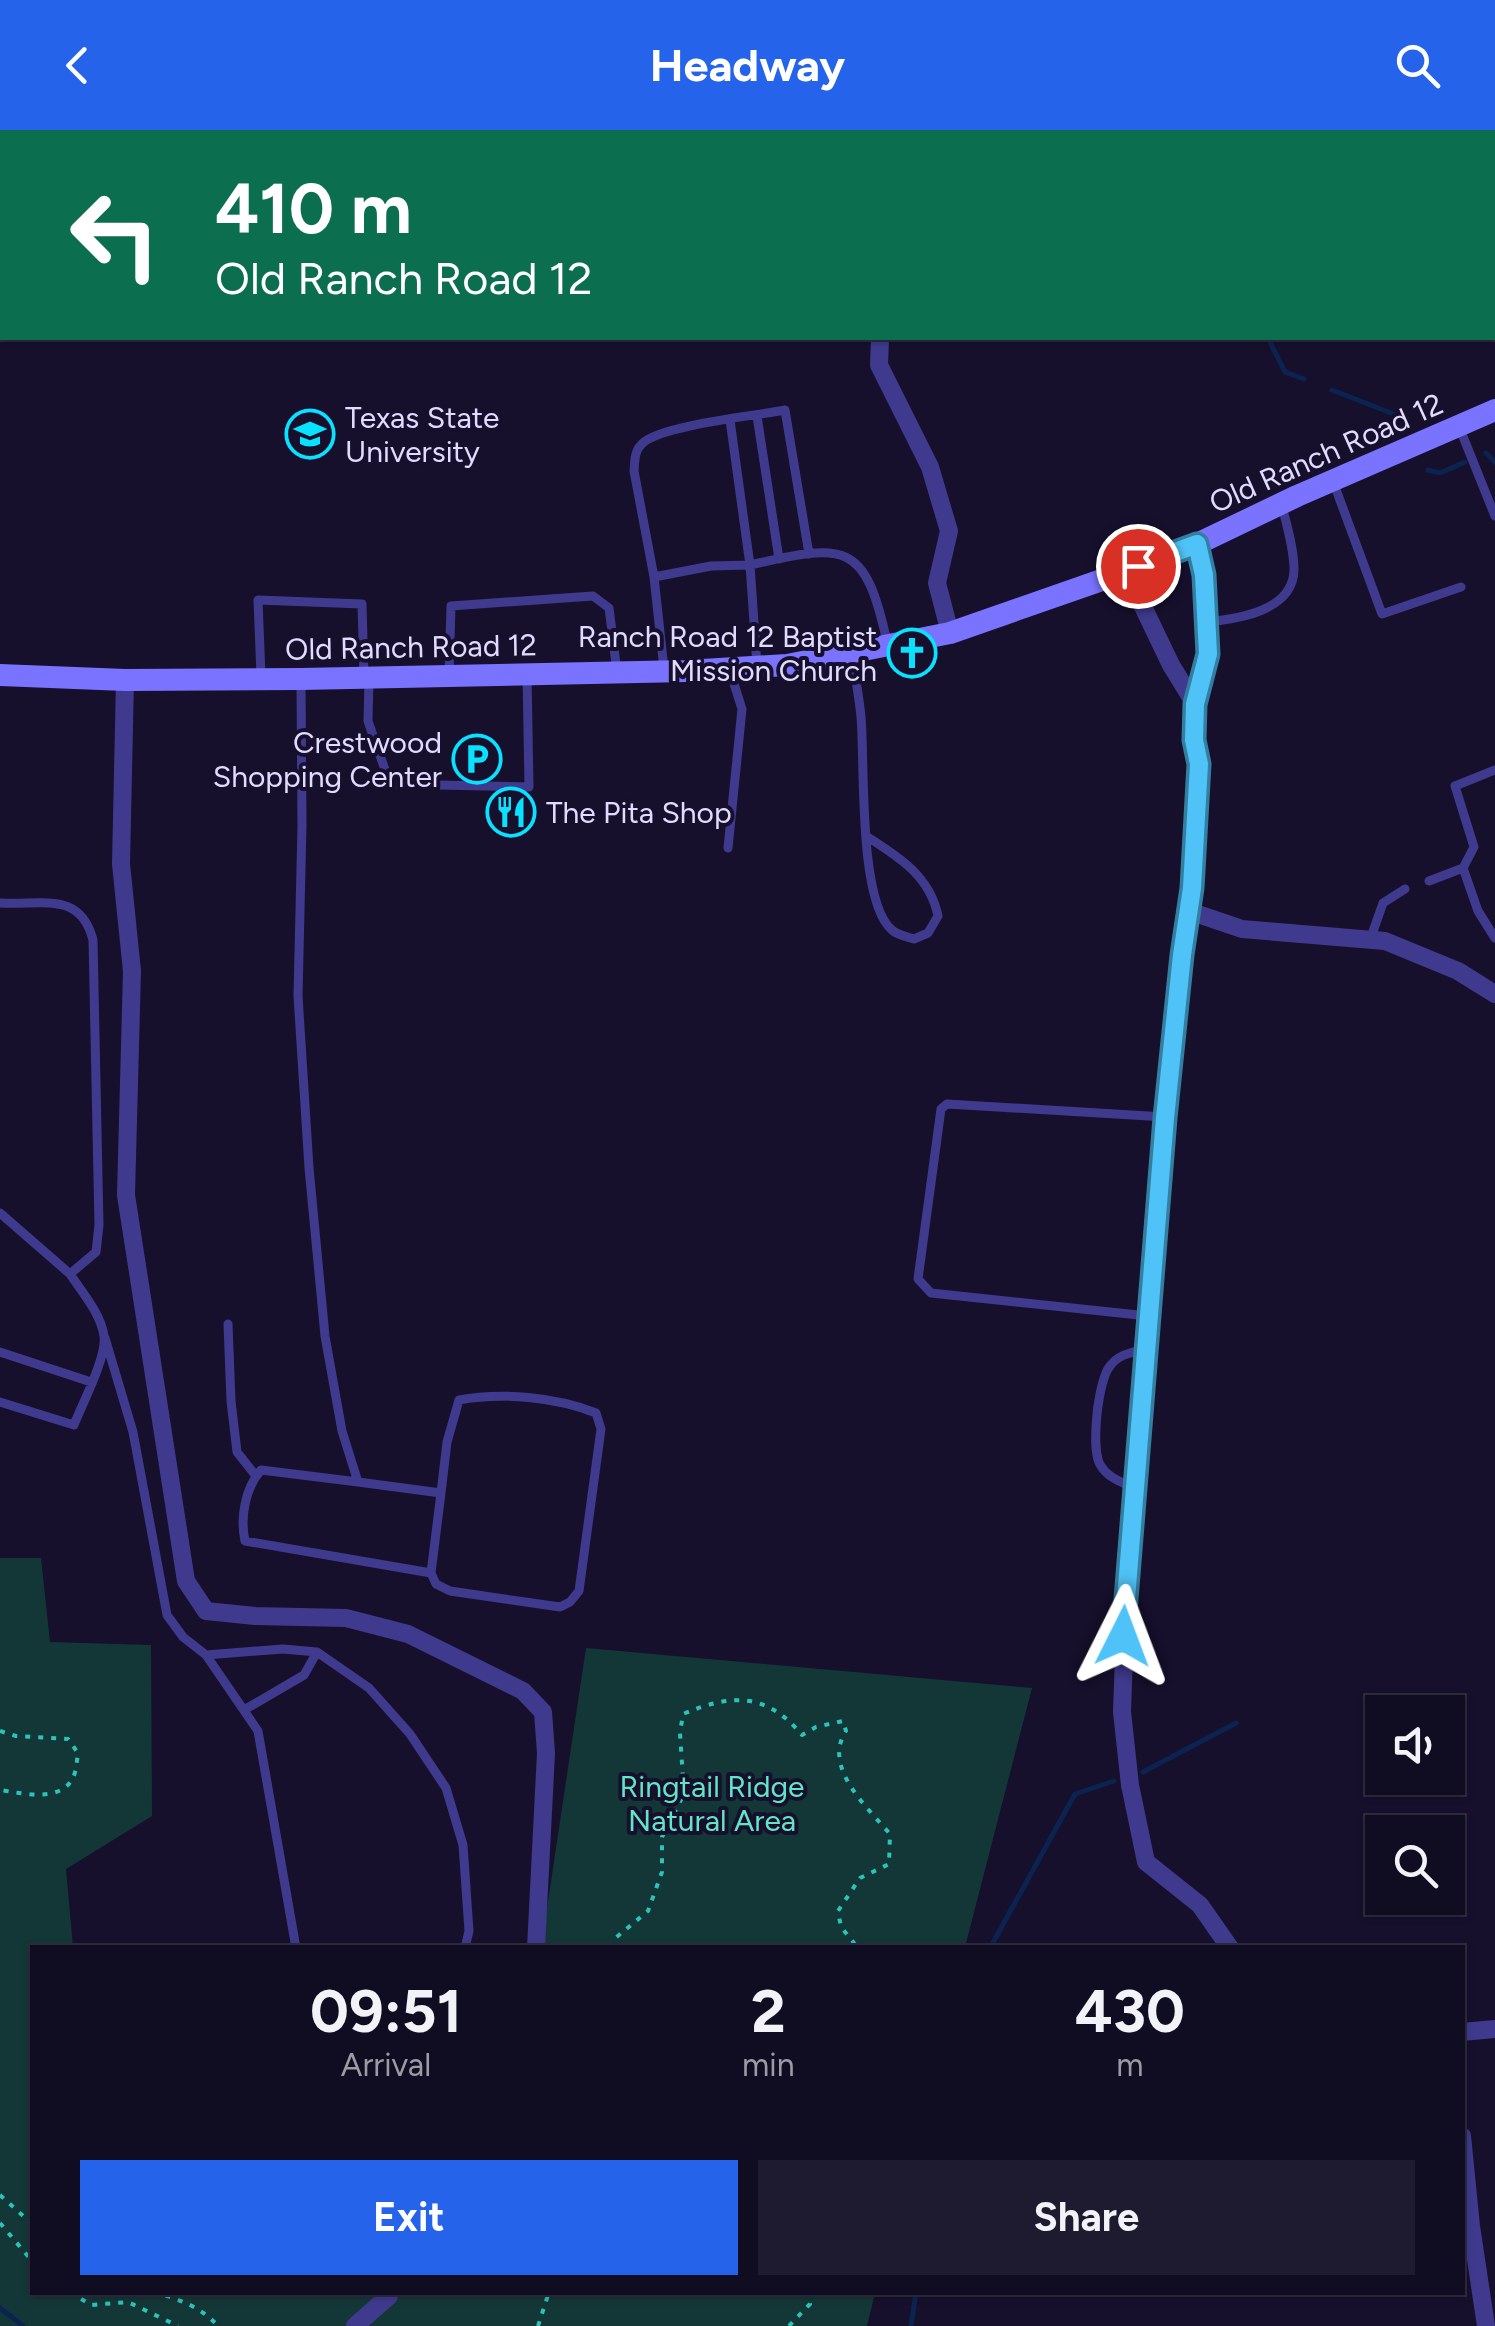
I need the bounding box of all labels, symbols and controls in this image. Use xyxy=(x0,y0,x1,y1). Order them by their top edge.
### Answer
icon: back xyxy=(50,38,105,93)
text: Headway xyxy=(650,38,845,92)
icon: search xyxy=(1390,38,1445,93)
text: 410 m xyxy=(215,166,412,251)
icon: left xyxy=(50,170,180,300)
text: Old Ranch Road 12 xyxy=(215,251,593,305)
street label: Old Ranch Road 12 xyxy=(1204,385,1448,521)
place label: Texas State University xyxy=(345,399,499,470)
school or university icon: Texas State University xyxy=(284,408,336,460)
pin xyxy=(1096,524,1181,609)
icon: arrive xyxy=(1111,539,1166,594)
place label: Ranch Road 12 Baptist Mission Church xyxy=(578,618,877,689)
street label: Old Ranch Road 12 xyxy=(285,626,537,668)
church icon: Ranch Road 12 Baptist Mission Church xyxy=(886,627,938,679)
place label: Crestwood Shopping Center xyxy=(213,724,442,795)
parking icon: Crestwood Shopping Center xyxy=(451,733,503,785)
restaurant icon: The Pita Shop xyxy=(485,786,537,838)
place label: The Pita Shop xyxy=(546,794,732,831)
position arrow xyxy=(1071,1584,1175,1688)
map controls xyxy=(1365,1695,1465,1915)
button: sound xyxy=(1365,1695,1465,1795)
park label: Ringtail Ridge Natural Area xyxy=(620,1768,804,1839)
button: search xyxy=(1365,1815,1465,1915)
text: 09:51 xyxy=(310,1975,462,2047)
text: 2 xyxy=(751,1975,786,2047)
text: 430 xyxy=(1075,1975,1185,2047)
text: Arrival xyxy=(341,2046,431,2084)
text: min xyxy=(742,2046,795,2084)
text: m xyxy=(1116,2046,1143,2084)
button: Exit xyxy=(80,2160,738,2275)
button: Share xyxy=(758,2160,1415,2275)

